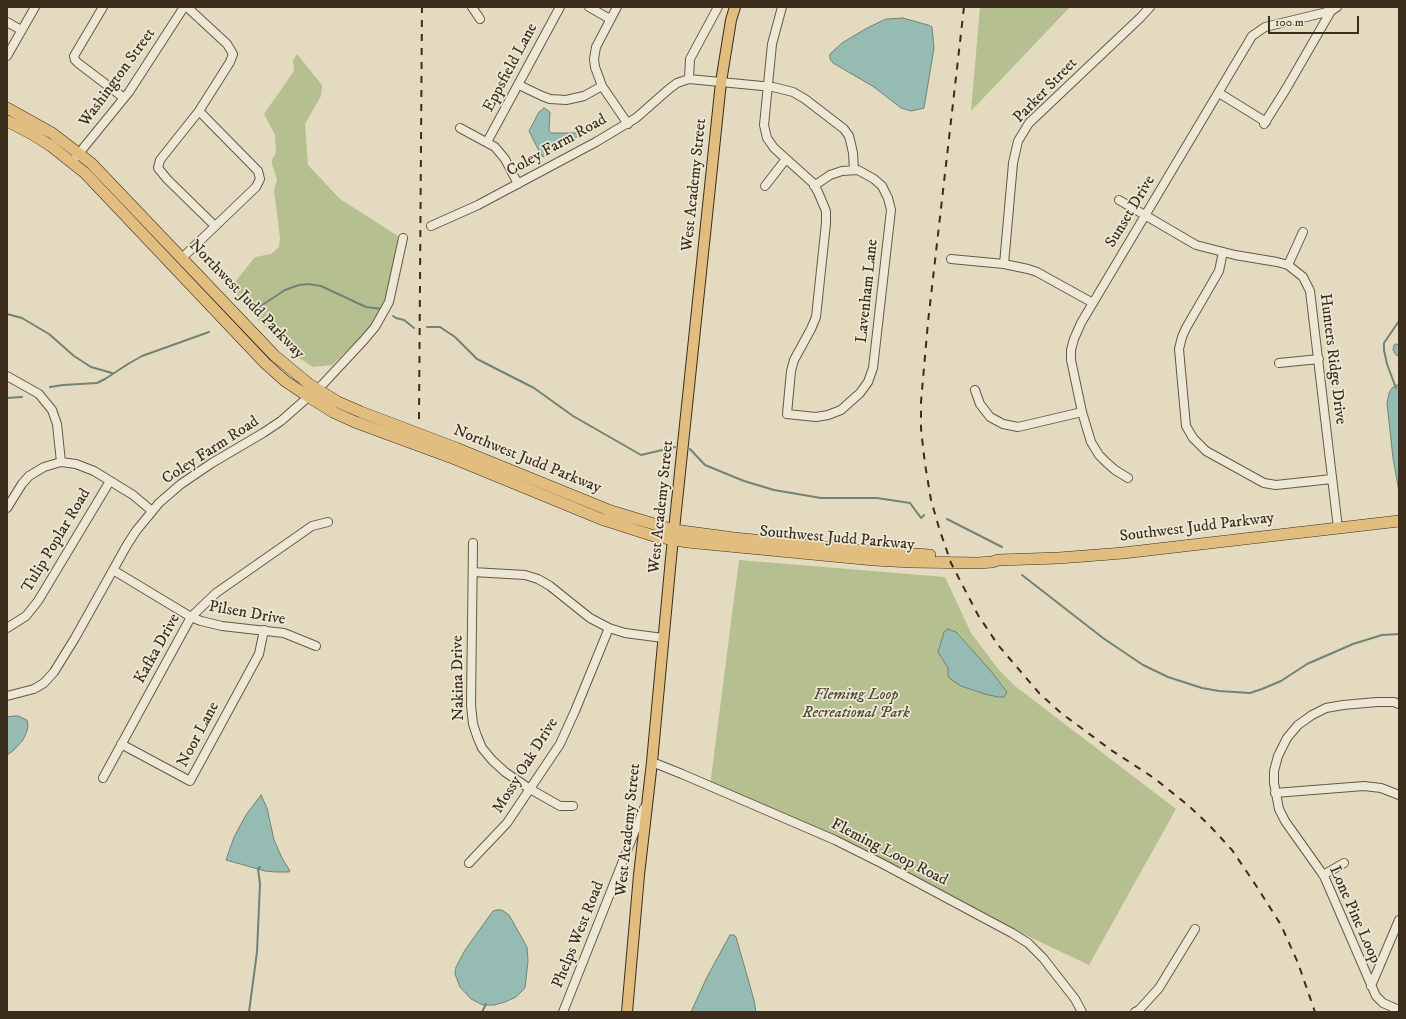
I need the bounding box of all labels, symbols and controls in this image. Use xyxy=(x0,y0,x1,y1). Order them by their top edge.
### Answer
scale bar xyxy=(1270,8,1361,34)
text: 100 m xyxy=(1275,15,1304,30)
street label: Eppsfield Lane xyxy=(480,20,542,116)
street label: Washington Street xyxy=(76,25,160,131)
street label: Parker Street xyxy=(1010,54,1082,128)
street label: Coley Farm Road xyxy=(504,111,610,181)
street label: West Academy Street xyxy=(678,118,712,252)
street label: Sunset Drive xyxy=(1102,173,1160,251)
street label: Northwest Judd Parkway xyxy=(184,236,308,364)
street label: Lavenham Lane xyxy=(853,238,883,344)
street label: Hunters Ridge Drive xyxy=(1314,292,1350,426)
street label: Coley Farm Road xyxy=(159,413,263,489)
street label: Northwest Judd Parkway xyxy=(450,421,604,499)
street label: West Academy Street xyxy=(645,440,679,574)
street label: Tulip Poplar Road xyxy=(18,486,96,596)
street label: Southwest Judd Parkway xyxy=(1119,509,1275,547)
street label: Southwest Judd Parkway xyxy=(759,523,915,555)
street label: Pilsen Drive xyxy=(207,598,287,630)
street label: Kafka Drive xyxy=(131,611,185,687)
street label: Nakina Drive xyxy=(449,635,469,721)
park label: Fleming Loop Recreational Park xyxy=(802,686,910,724)
street label: Noor Lane xyxy=(174,699,224,771)
street label: Mossy Oak Drive xyxy=(489,715,563,817)
street label: West Academy Street xyxy=(612,763,646,897)
street label: Fleming Loop Road xyxy=(827,815,951,891)
street label: Lone Pine Loop xyxy=(1324,863,1384,967)
street label: Phelps West Road xyxy=(549,879,609,991)

